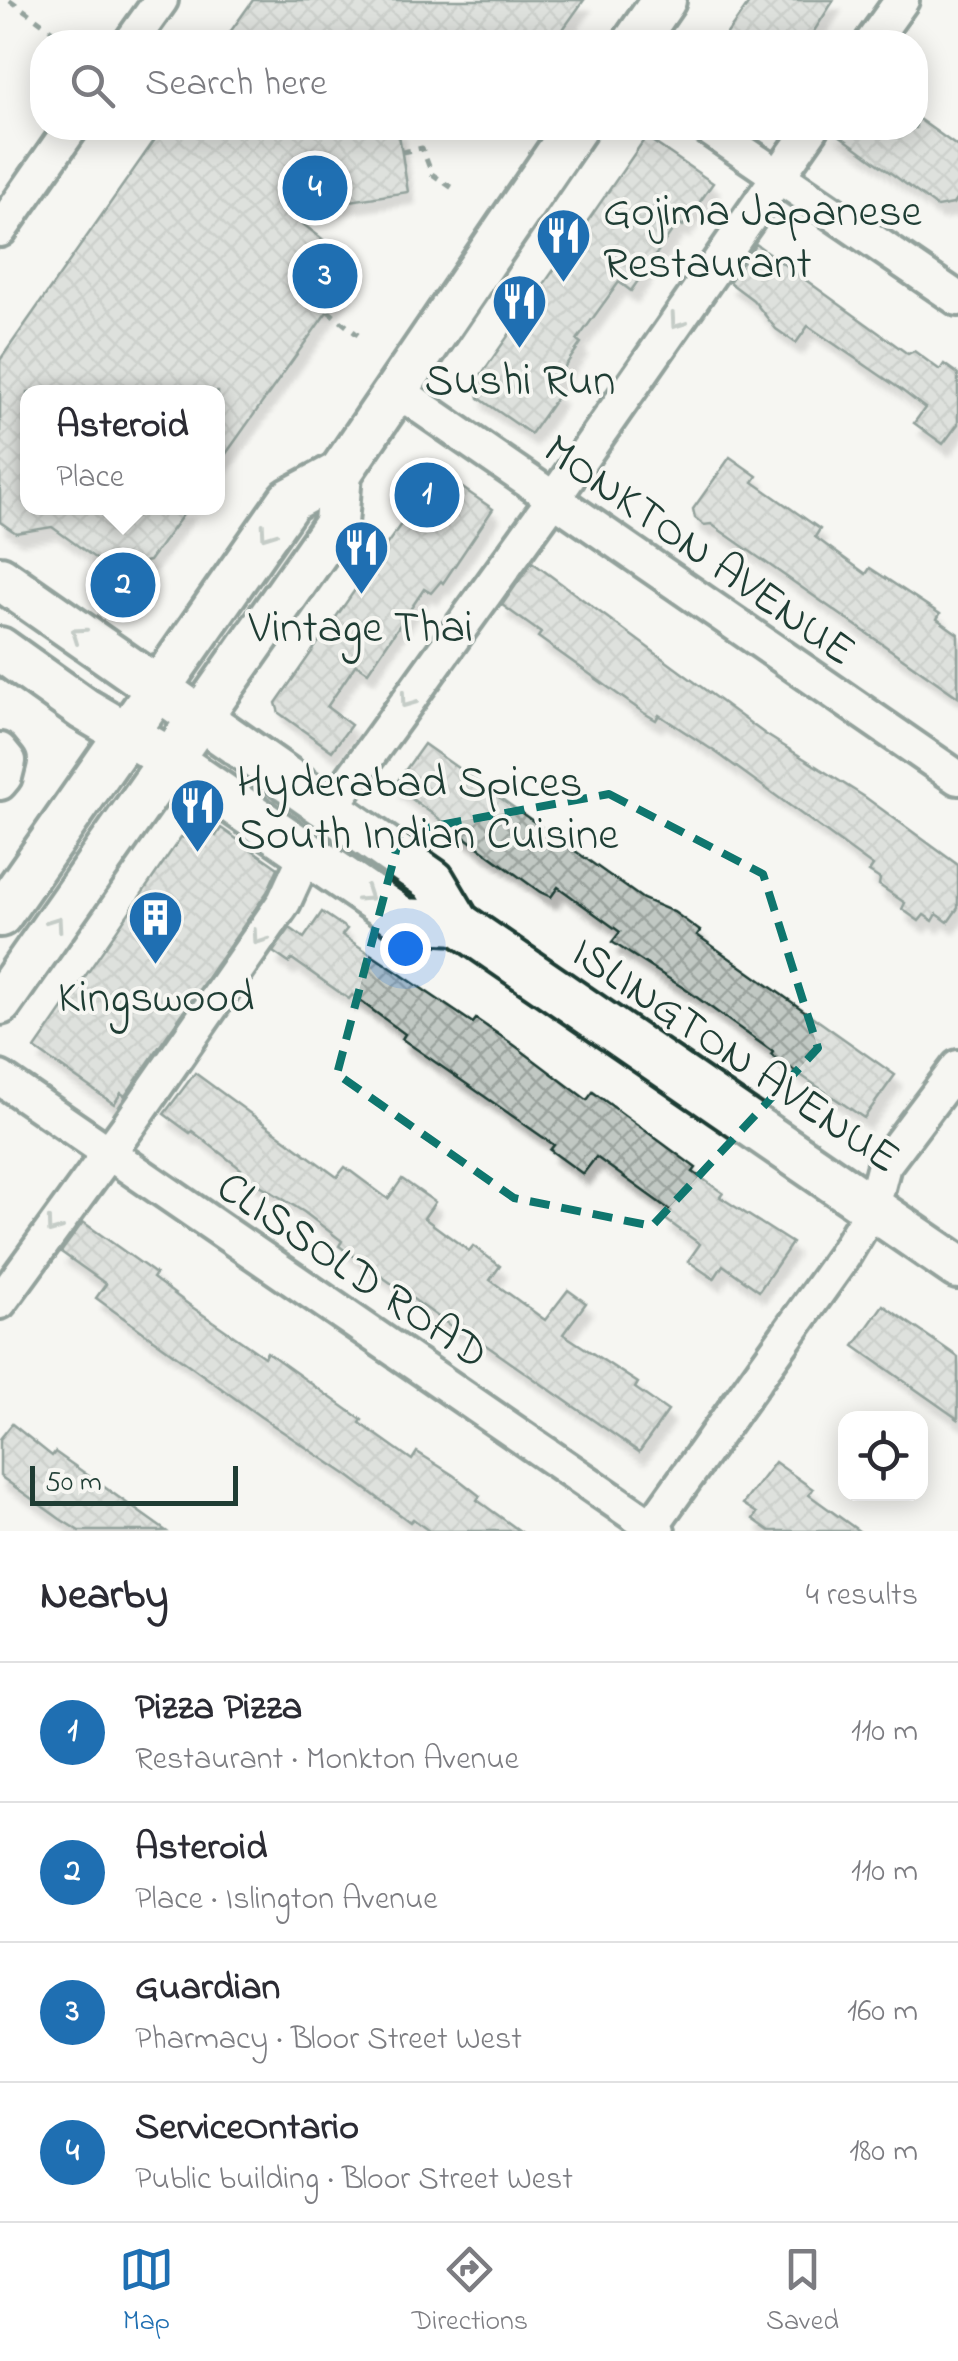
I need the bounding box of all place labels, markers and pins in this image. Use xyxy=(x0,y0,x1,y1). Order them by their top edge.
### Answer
pin: 4 xyxy=(282,150,348,226)
place label: Gojima Japanese Restaurant xyxy=(603,181,923,299)
restaurant icon: Gojima Japanese Restaurant xyxy=(534,205,594,284)
pin: 3 xyxy=(292,238,358,314)
restaurant icon: Sushi Run xyxy=(490,271,550,350)
place label: Sushi Run xyxy=(425,350,615,416)
pin: 1 xyxy=(394,458,460,532)
restaurant icon: Vintage Thai xyxy=(331,518,391,597)
pin: 2 xyxy=(90,548,156,622)
place label: Vintage Thai xyxy=(248,597,473,664)
place label: Hyderabad Spices South Indian Cuisine xyxy=(237,752,619,870)
restaurant icon: Hyderabad Spices South Indian Cuisine xyxy=(168,776,228,855)
building icon: Kingswood xyxy=(126,888,186,967)
place label: Kingswood xyxy=(58,967,254,1034)

